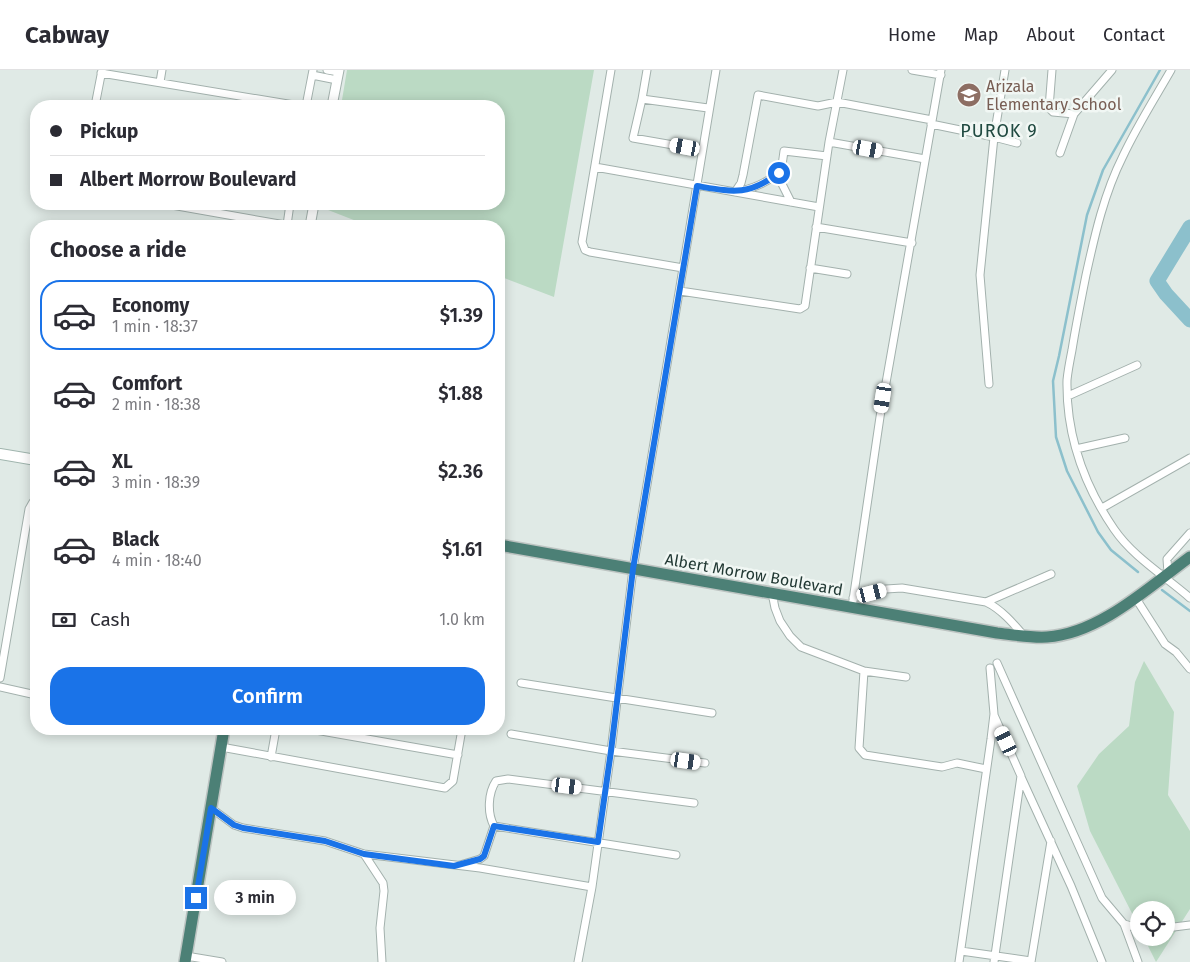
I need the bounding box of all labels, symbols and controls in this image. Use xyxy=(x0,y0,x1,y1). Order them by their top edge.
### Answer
text: Cabway xyxy=(25,21,109,49)
text: Home xyxy=(888,24,936,46)
text: Map xyxy=(964,24,998,46)
text: About xyxy=(1026,24,1075,46)
text: Contact xyxy=(1103,24,1165,46)
place label: Arizala Elementary School xyxy=(986,77,1122,114)
school or university icon: Arizala Elementary School xyxy=(956,82,982,108)
text: Pickup xyxy=(80,120,138,143)
district label: PUROK 9 xyxy=(960,120,1038,142)
car xyxy=(668,137,701,157)
car xyxy=(851,139,884,159)
route start xyxy=(768,162,790,184)
text: Albert Morrow Boulevard xyxy=(80,168,296,191)
text: Choose a ride xyxy=(50,236,186,263)
icon: car xyxy=(52,293,97,338)
text: Economy xyxy=(112,294,189,317)
text: $1.39 xyxy=(440,304,483,327)
text: 1 min · 18:37 xyxy=(112,317,198,336)
icon: car xyxy=(52,371,97,416)
text: Comfort xyxy=(112,372,182,395)
text: $1.88 xyxy=(438,382,483,405)
car xyxy=(873,382,892,414)
text: 2 min · 18:38 xyxy=(112,395,201,414)
icon: car xyxy=(52,449,97,494)
text: XL xyxy=(112,450,133,473)
text: $2.36 xyxy=(438,460,483,483)
text: 3 min · 18:39 xyxy=(112,473,200,492)
icon: car xyxy=(52,527,97,572)
text: Black xyxy=(112,528,159,551)
text: $1.61 xyxy=(442,538,483,561)
street label: Albert Morrow Boulevard xyxy=(664,549,844,599)
text: 4 min · 18:40 xyxy=(112,551,202,570)
car xyxy=(855,582,888,604)
icon: cash xyxy=(50,606,78,634)
text: Cash xyxy=(90,608,131,631)
text: 1.0 km xyxy=(439,610,485,629)
button: Confirm xyxy=(50,667,485,725)
car xyxy=(992,724,1019,758)
car xyxy=(670,751,701,771)
car xyxy=(551,777,582,795)
callout: 3 min xyxy=(214,880,296,916)
route end xyxy=(185,887,207,909)
text: 3 min xyxy=(235,888,275,907)
map controls xyxy=(1130,901,1175,946)
button: locate xyxy=(1130,901,1175,946)

